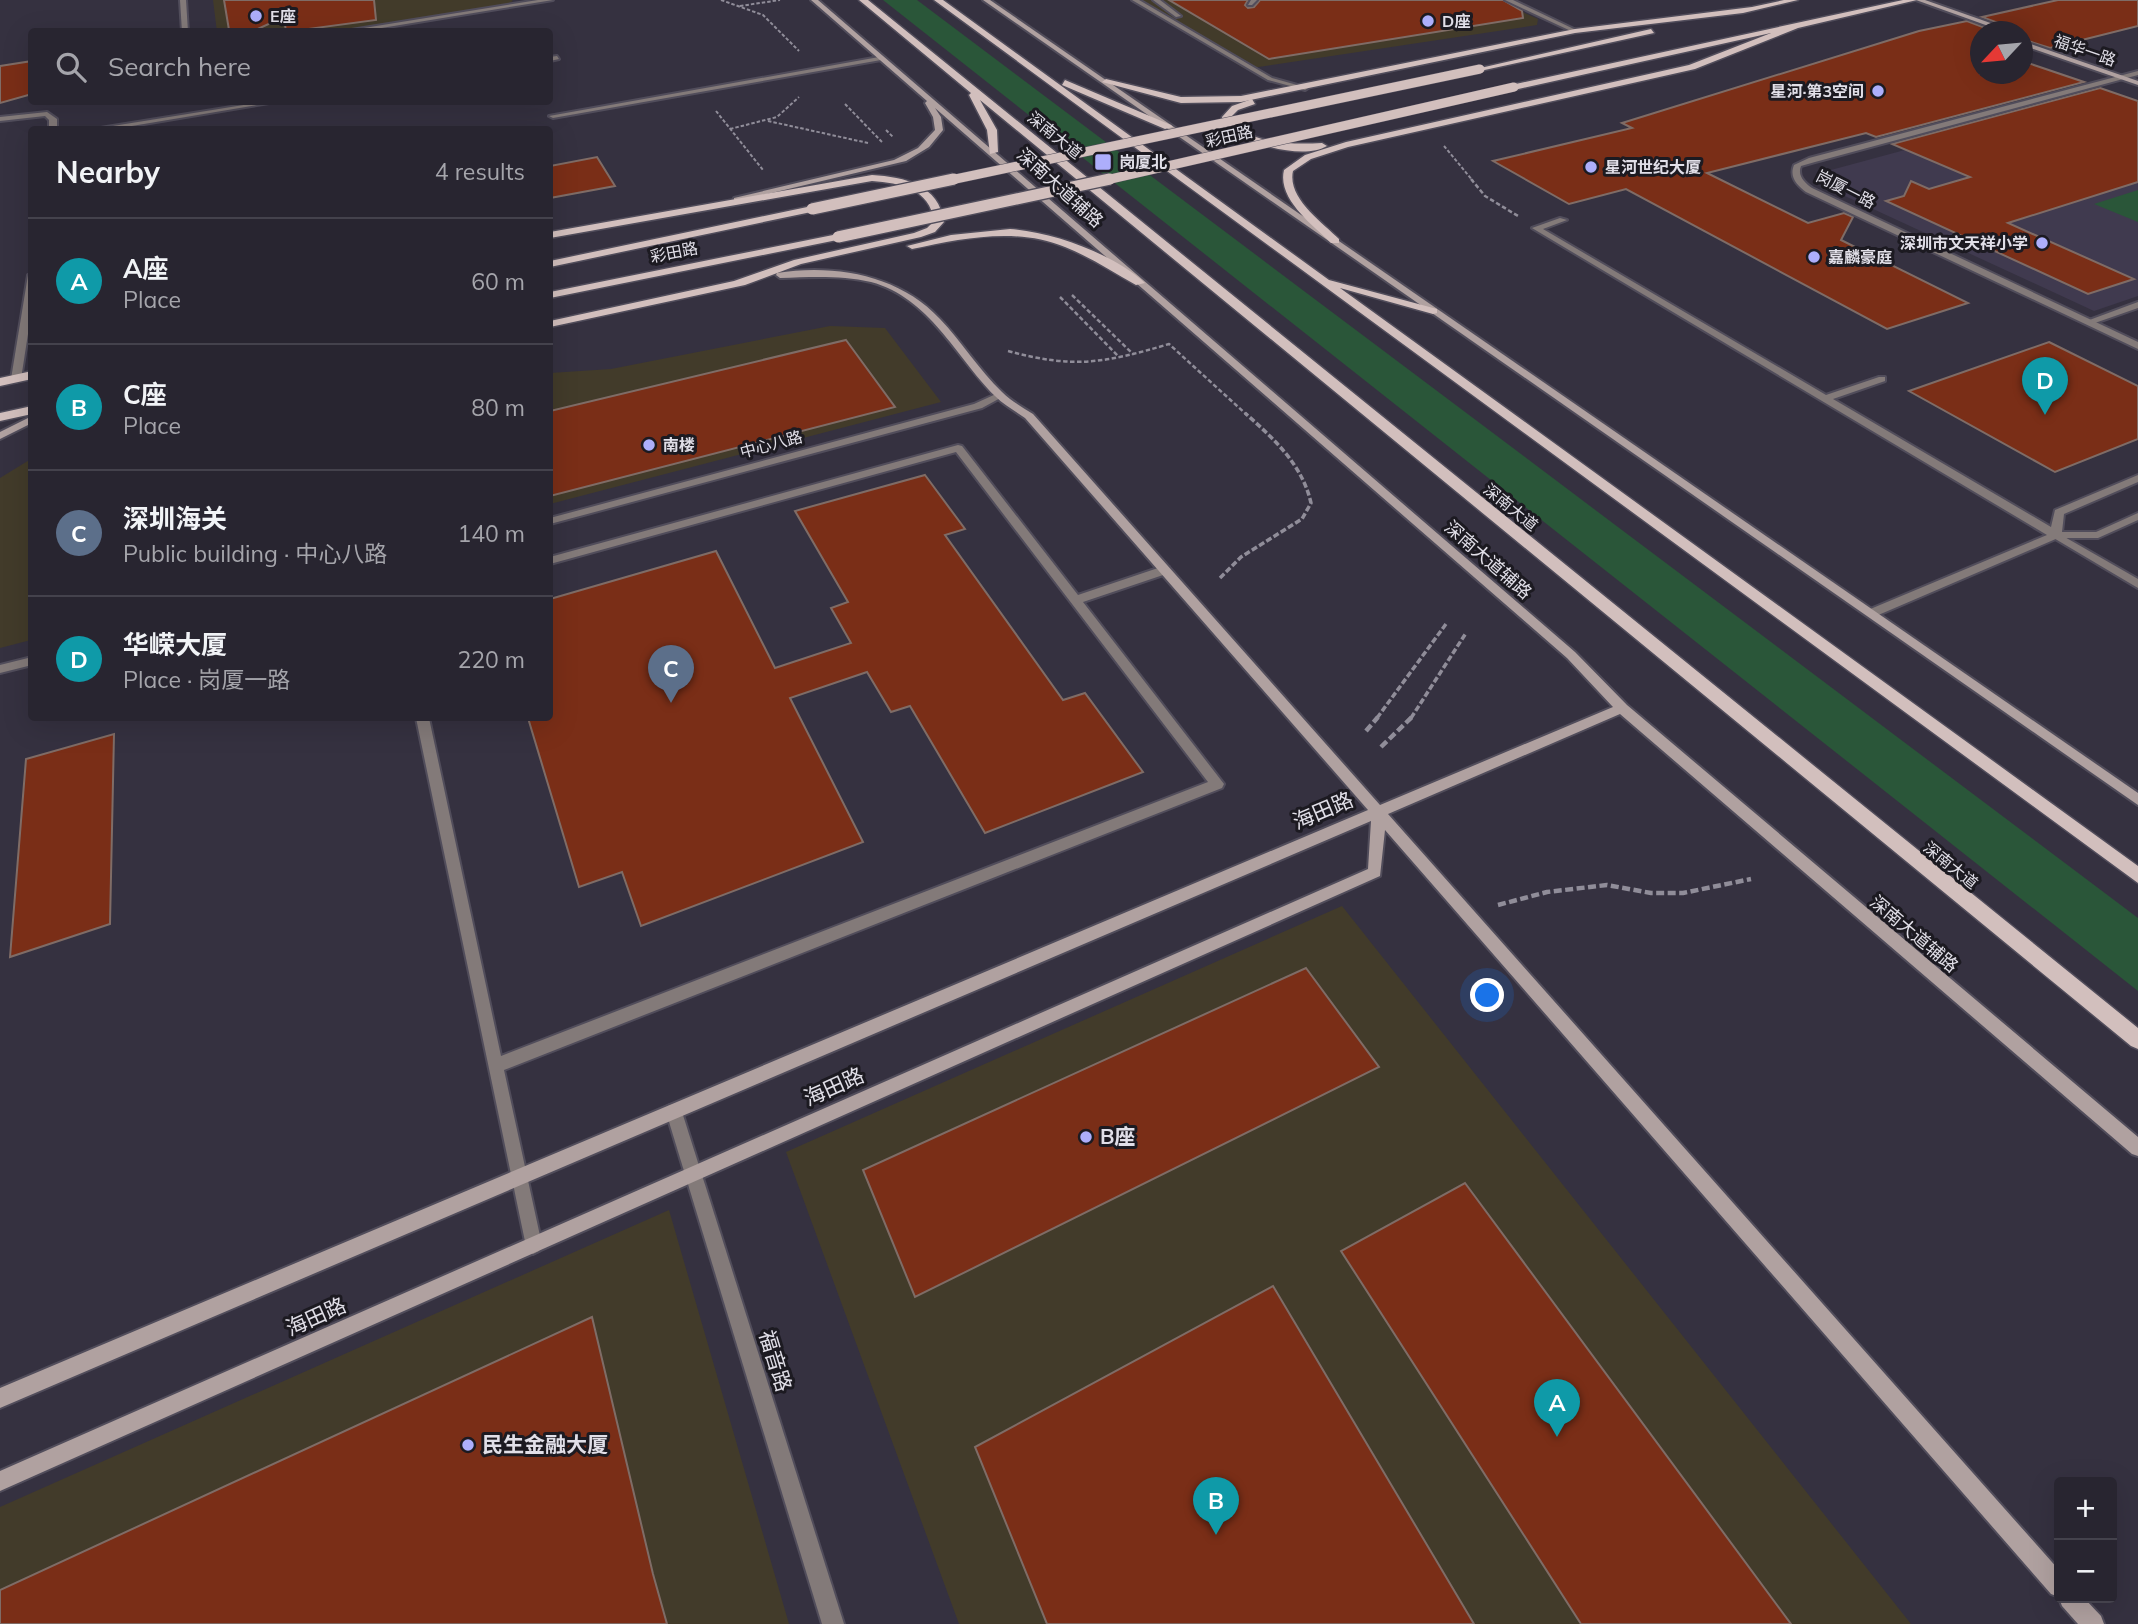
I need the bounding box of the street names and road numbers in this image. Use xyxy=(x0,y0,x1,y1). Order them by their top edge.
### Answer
street label: 福华一路 xyxy=(2051,30,2119,70)
street label: 深南大道 xyxy=(1024,107,1086,163)
street label: 彩田路 xyxy=(1203,121,1255,151)
street label: 深南大道辅路 xyxy=(1013,143,1108,232)
street label: 岗厦一路 xyxy=(1813,166,1879,212)
street label: 彩田路 xyxy=(649,238,699,266)
street label: 中心八路 xyxy=(737,426,805,462)
street label: 深南大道 xyxy=(1480,479,1542,535)
street label: 深南大道辅路 xyxy=(1440,516,1537,604)
street label: 海田路 xyxy=(1289,786,1357,834)
street label: 深南大道 xyxy=(1920,837,1982,893)
street label: 深南大道辅路 xyxy=(1866,890,1963,977)
street label: 海田路 xyxy=(800,1061,868,1111)
street label: 海田路 xyxy=(282,1291,350,1341)
street label: 福音路 xyxy=(754,1327,798,1395)

